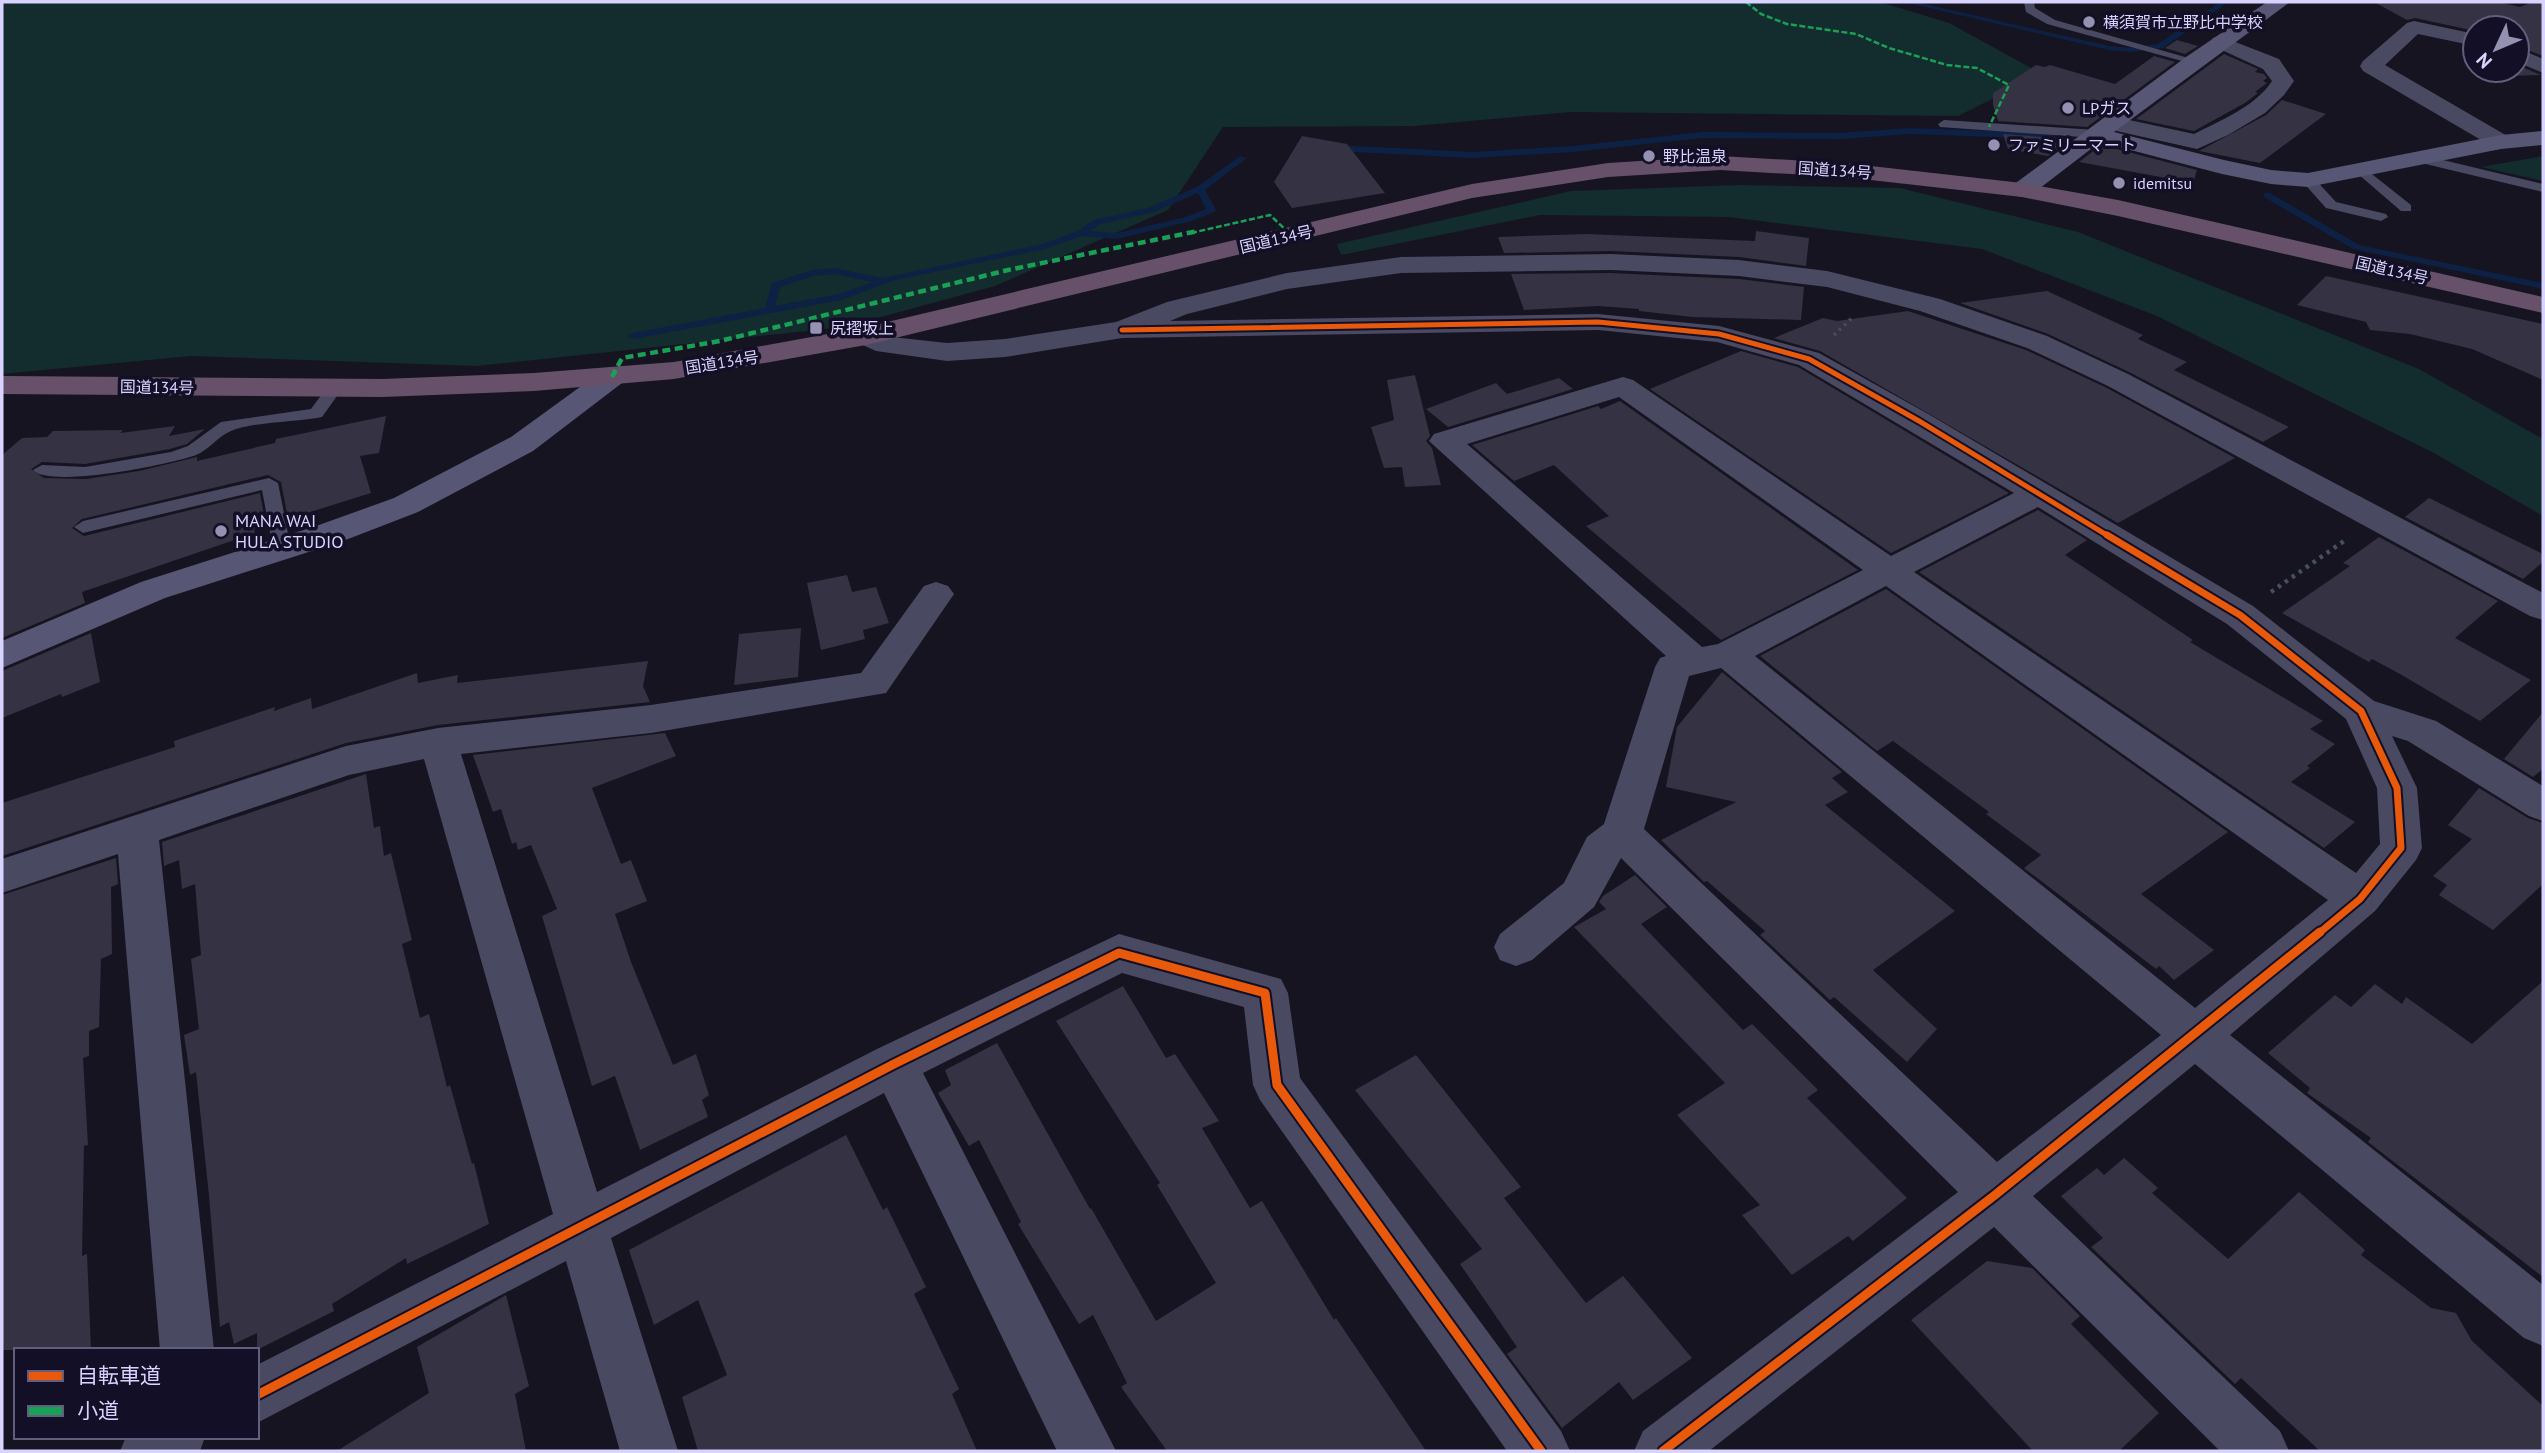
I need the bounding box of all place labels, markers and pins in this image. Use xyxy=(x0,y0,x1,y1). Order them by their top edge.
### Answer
place label: 横須賀市立野比中学校 xyxy=(2103,12,2263,32)
marker: 横須賀市立野比中学校 xyxy=(2081,14,2097,30)
place label: LPガス xyxy=(2082,98,2131,118)
marker: LPガス xyxy=(2060,100,2076,116)
place label: ファミリーマート xyxy=(2008,135,2136,155)
marker: ファミリーマート xyxy=(1986,137,2002,153)
place label: 野比温泉 xyxy=(1663,146,1727,166)
marker: 野比温泉 xyxy=(1641,148,1657,164)
place label: idemitsu xyxy=(2133,173,2192,193)
marker: idemitsu xyxy=(2111,175,2127,191)
place label: 尻摺坂上 xyxy=(830,318,894,338)
marker: 尻摺坂上 xyxy=(808,320,824,336)
place label: MANA WAI HULA STUDIO xyxy=(235,509,343,553)
marker: MANA WAI HULA STUDIO xyxy=(213,523,229,539)

